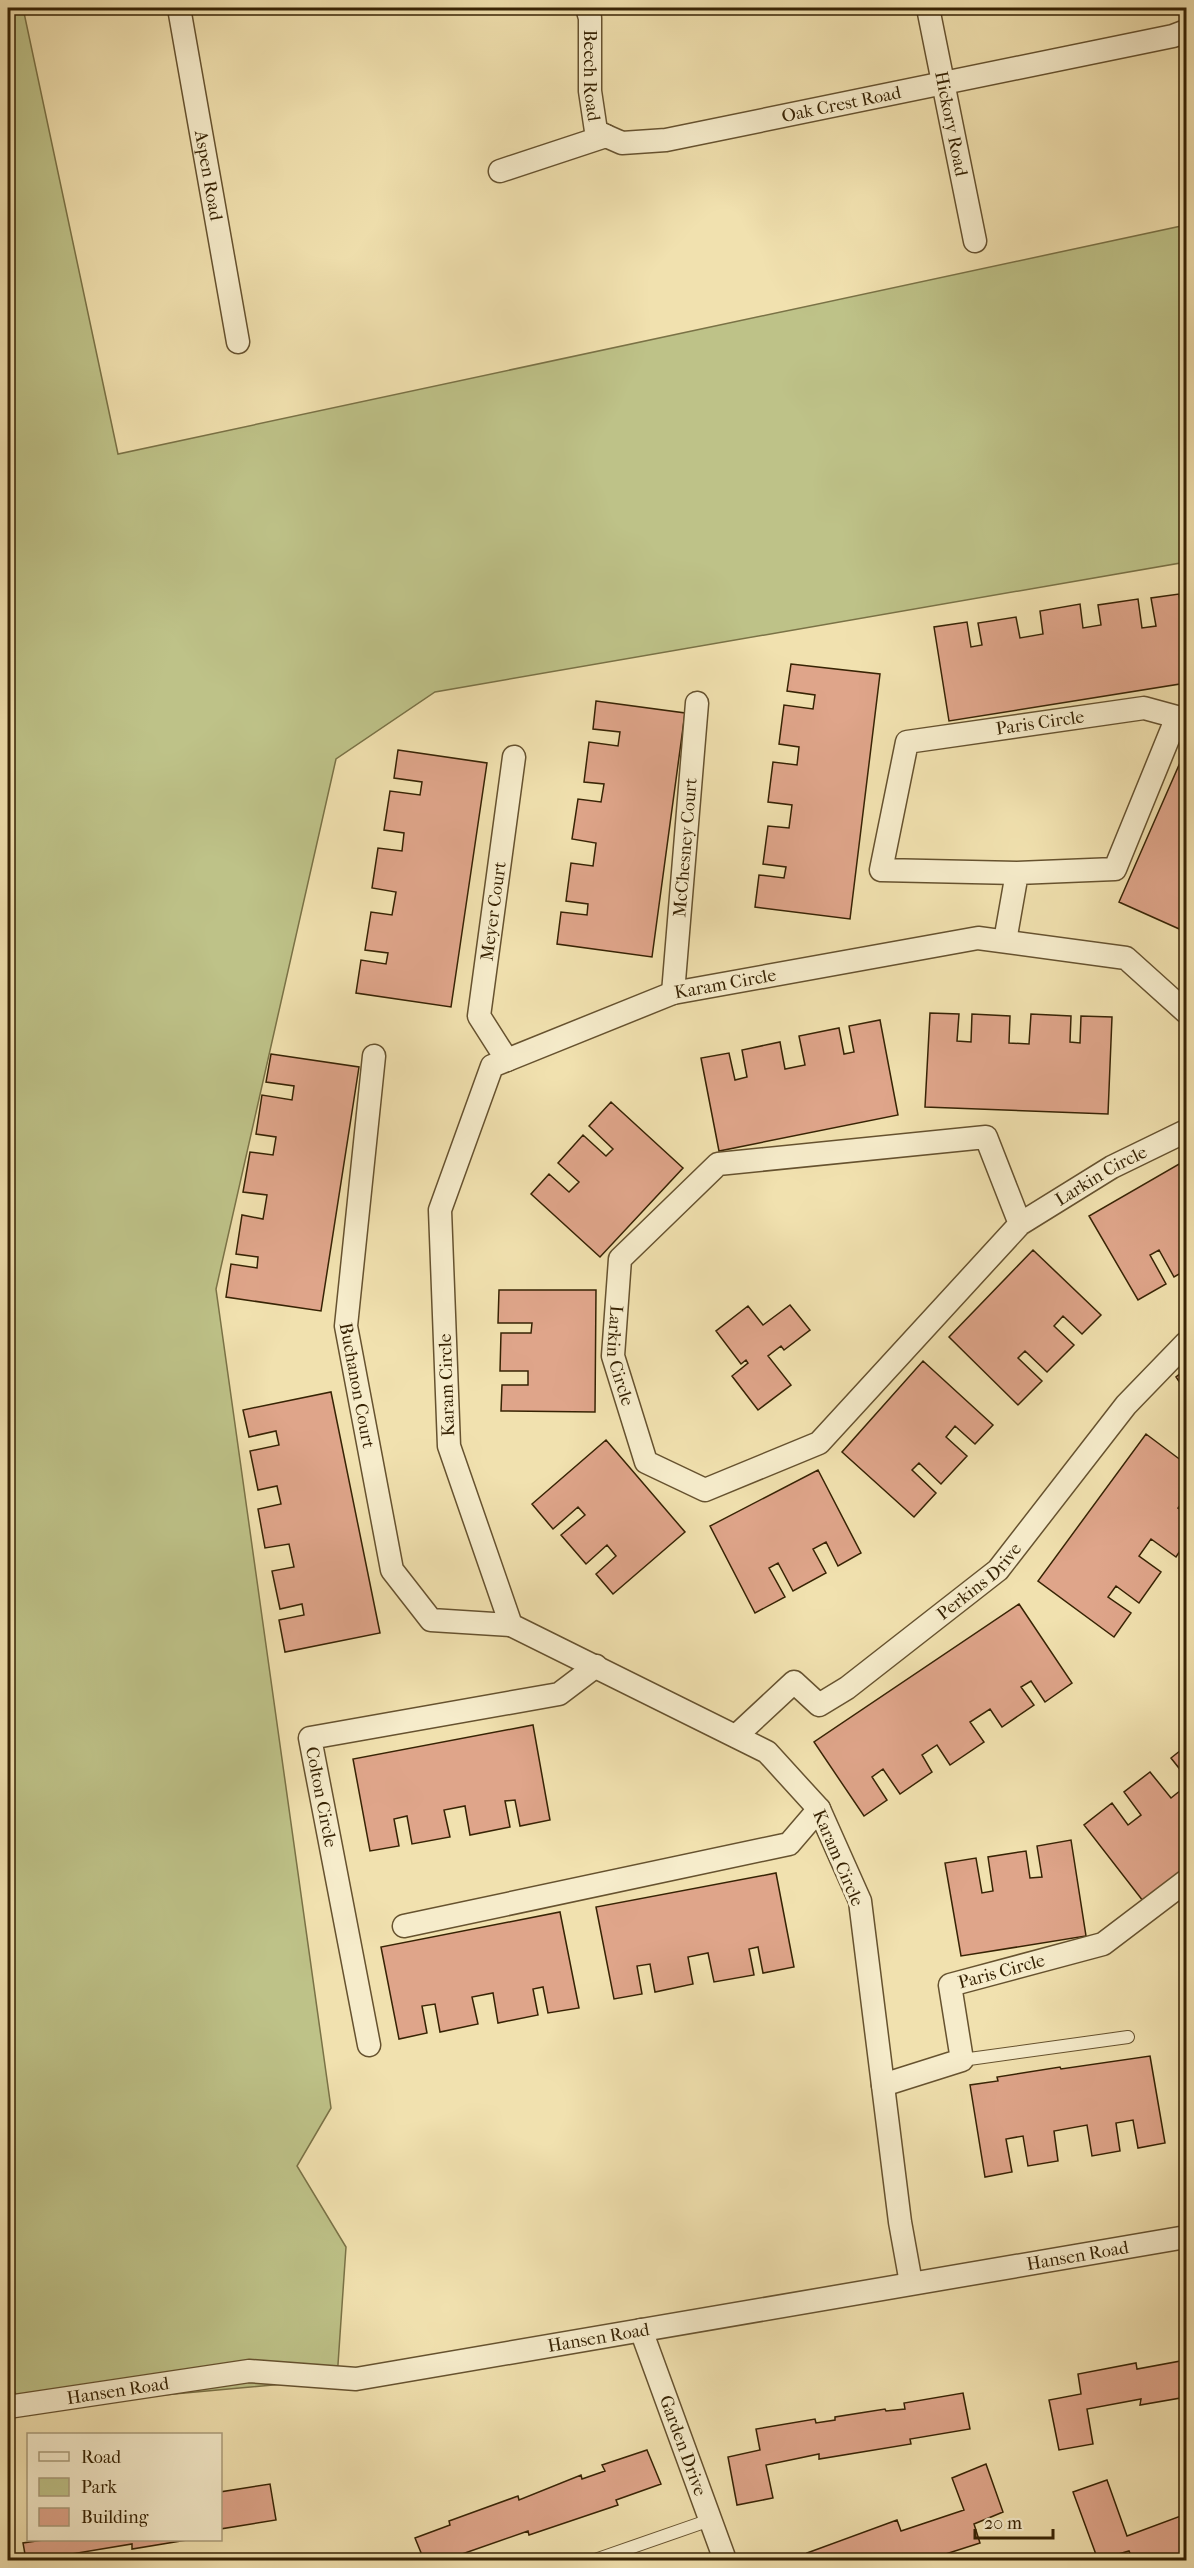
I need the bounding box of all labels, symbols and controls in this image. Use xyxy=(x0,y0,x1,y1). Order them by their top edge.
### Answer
street label: Beech Road xyxy=(580,30,605,123)
street label: Hickory Road xyxy=(931,69,972,178)
street label: Oak Crest Road xyxy=(780,82,903,127)
street label: Aspen Road xyxy=(190,128,227,222)
street label: Paris Circle xyxy=(994,706,1086,740)
street label: McChesney Court xyxy=(669,776,701,918)
street label: Meyer Court xyxy=(476,860,510,962)
street label: Karam Circle xyxy=(673,964,778,1003)
street label: Larkin Circle xyxy=(1051,1141,1150,1210)
street label: Larkin Circle xyxy=(602,1305,638,1408)
street label: Buchanon Court xyxy=(335,1321,379,1451)
street label: Karam Circle xyxy=(435,1333,459,1437)
street label: Perkins Drive xyxy=(933,1539,1026,1624)
street label: Colton Circle xyxy=(301,1745,341,1849)
street label: Karam Circle xyxy=(808,1807,868,1910)
street label: Paris Circle xyxy=(956,1950,1047,1993)
street label: Hansen Road xyxy=(1025,2236,1130,2275)
street label: Hansen Road xyxy=(546,2318,651,2357)
street label: Hansen Road xyxy=(65,2373,170,2409)
street label: Garden Drive xyxy=(655,2392,711,2499)
legend xyxy=(27,2433,222,2541)
text: Road xyxy=(81,2447,121,2468)
text: Park xyxy=(81,2477,118,2498)
scale bar xyxy=(975,2502,1053,2540)
text: Building xyxy=(81,2507,149,2528)
text: 20 m xyxy=(984,2513,1022,2534)

